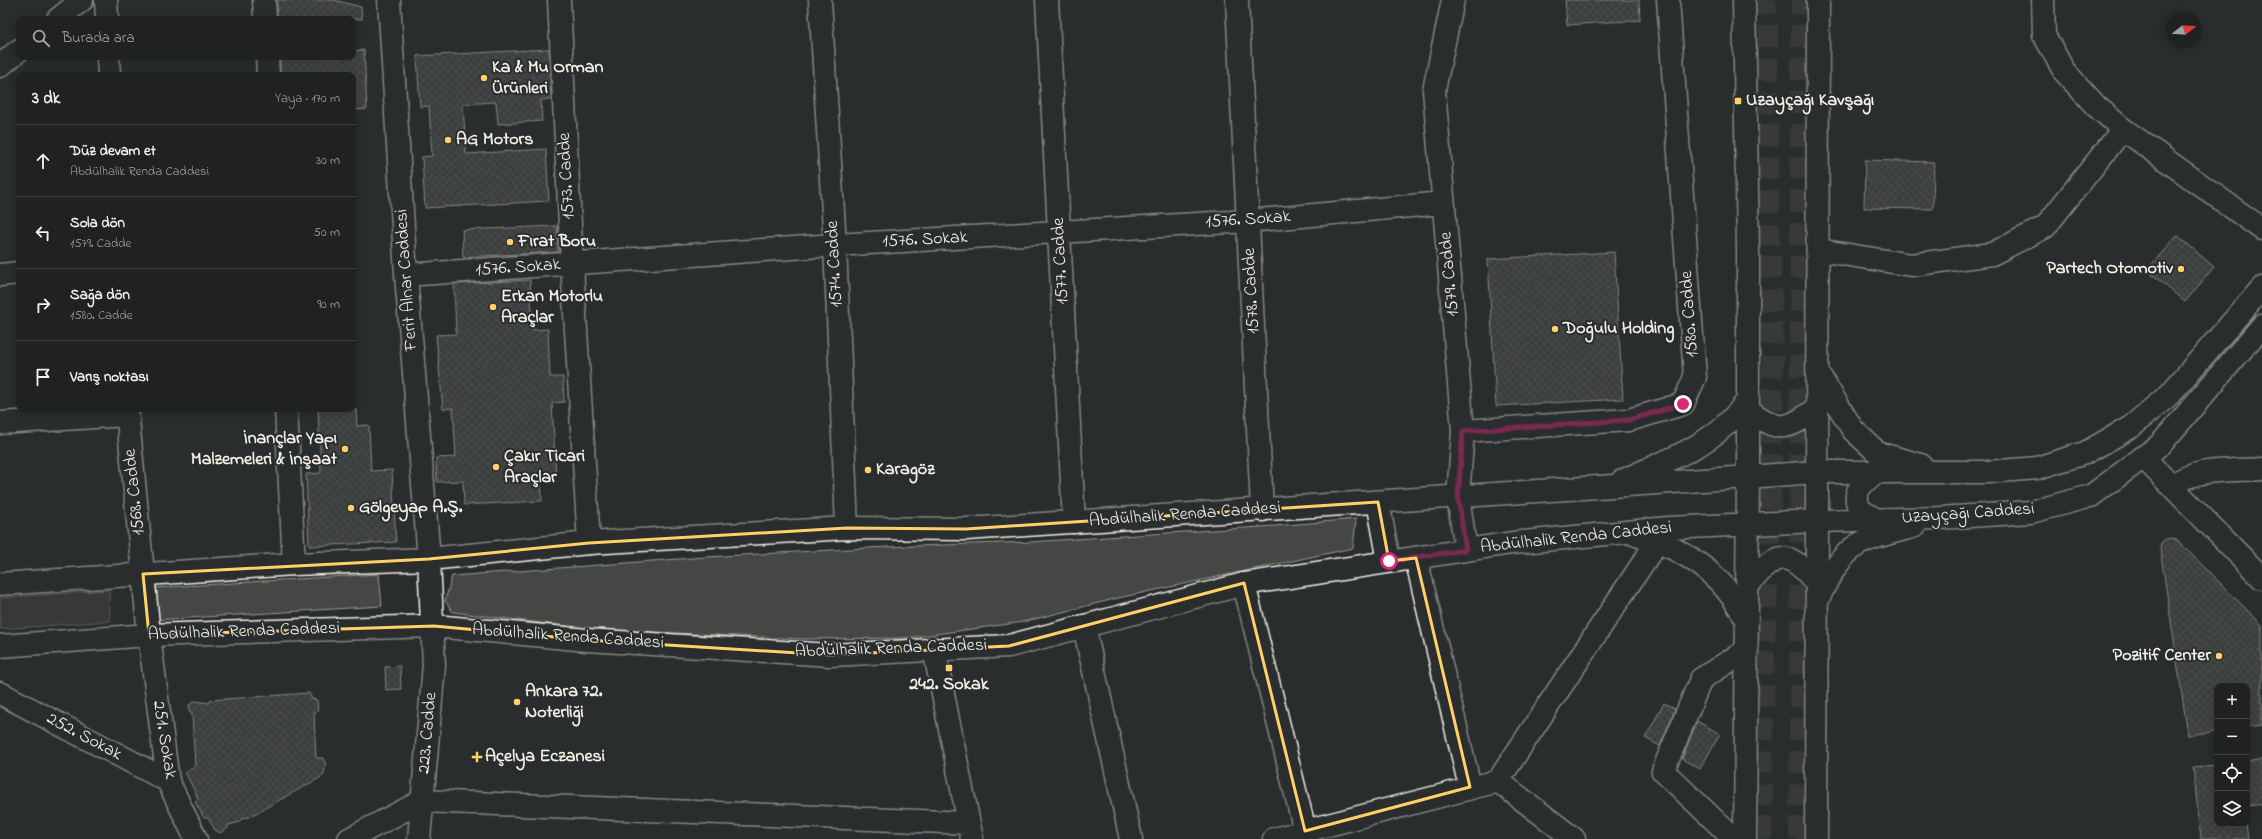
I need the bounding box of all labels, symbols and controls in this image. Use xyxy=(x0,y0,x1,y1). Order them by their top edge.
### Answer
north arrow xyxy=(2166,12,2202,48)
search box xyxy=(16,16,356,60)
icon: search xyxy=(30,27,52,49)
text: Burada ara xyxy=(62,27,135,49)
place label: Ka & Mu Orman Ürünleri xyxy=(492,55,603,102)
marker: Ka & Mu Orman Ürünleri xyxy=(479,73,489,83)
text: 3 dk xyxy=(32,86,60,111)
place label: Uzayçağı Kavşağı xyxy=(1746,88,1874,115)
text: Yaya · 170 m xyxy=(275,89,340,108)
marker: Uzayçağı Kavşağı xyxy=(1733,96,1743,106)
place label: AG Motors xyxy=(456,127,533,153)
street label: 1573. Cadde xyxy=(552,131,582,220)
marker: AG Motors xyxy=(443,135,453,145)
text: Düz devam et xyxy=(70,140,156,162)
icon: ahead xyxy=(32,150,54,172)
text: 30 m xyxy=(316,151,340,170)
text: Abdülhalik Renda Caddesi xyxy=(70,162,209,181)
street label: 1576. Sokak xyxy=(1204,204,1292,236)
street label: Ferit Alnar Caddesi xyxy=(389,208,425,353)
text: Sola dön xyxy=(70,212,125,234)
street label: 1577. Cadde xyxy=(1046,216,1076,305)
street label: 1574. Cadde xyxy=(820,219,850,308)
icon: left xyxy=(32,222,54,244)
text: 50 m xyxy=(314,223,340,242)
street label: 1576. Sokak xyxy=(882,225,968,255)
place label: Fırat Boru xyxy=(517,229,596,255)
street label: 1579. Cadde xyxy=(1433,230,1467,317)
text: 1579. Cadde xyxy=(70,234,131,253)
marker: Fırat Boru xyxy=(505,237,515,247)
street label: 1578. Cadde xyxy=(1237,246,1267,335)
street label: 1576. Sokak xyxy=(474,252,562,284)
place label: Partech Otomotiv xyxy=(2046,256,2174,282)
marker: Partech Otomotiv xyxy=(2176,264,2186,274)
street label: 1580. Cadde xyxy=(1674,269,1706,358)
text: Sağa dön xyxy=(70,284,130,306)
place label: Erkan Motorlu Araçlar xyxy=(501,284,603,331)
icon: right xyxy=(32,294,54,316)
text: 90 m xyxy=(317,295,340,314)
marker: Erkan Motorlu Araçlar xyxy=(488,302,498,312)
text: 1580. Cadde xyxy=(70,306,133,325)
place label: Doğulu Holding xyxy=(1562,316,1674,343)
marker: Doğulu Holding xyxy=(1550,324,1560,334)
icon: arrive xyxy=(32,366,54,388)
text: Varış noktası xyxy=(70,366,149,388)
route end xyxy=(1674,395,1692,413)
place label: İnançlar Yapı Malzemeleri & İnşaat xyxy=(191,426,338,473)
marker: İnançlar Yapı Malzemeleri & İnşaat xyxy=(340,444,350,454)
place label: Çakır Ticari Araçlar xyxy=(504,444,585,491)
street label: 1568. Cadde xyxy=(117,447,152,537)
place label: Karagöz xyxy=(876,457,935,484)
marker: Çakır Ticari Araçlar xyxy=(491,462,501,472)
marker: Karagöz xyxy=(863,465,873,475)
place label: Gölgeyap A.Ş. xyxy=(359,495,463,522)
street label: Abdülhalik Renda Caddesi xyxy=(1088,495,1282,535)
street label: Uzayçağı Caddesi xyxy=(1901,496,2035,533)
marker: Gölgeyap A.Ş. xyxy=(346,503,356,513)
street label: Abdülhalik Renda Caddesi xyxy=(1479,515,1673,561)
route start xyxy=(1380,552,1398,570)
street label: Abdülhalik Renda Caddesi xyxy=(147,616,341,648)
street label: Abdülhalik Renda Caddesi xyxy=(471,617,665,657)
street label: Abdülhalik Renda Caddesi xyxy=(794,633,988,665)
place label: Pozitif Center xyxy=(2113,643,2211,669)
marker: Pozitif Center xyxy=(2214,651,2224,661)
marker: 242. Sokak xyxy=(944,663,954,673)
place label: 242. Sokak xyxy=(908,672,990,698)
place label: Ankara 72. Noterliği xyxy=(525,679,603,727)
map controls xyxy=(2214,683,2250,827)
button: + xyxy=(2214,683,2250,719)
street label: 223. Cadde xyxy=(412,690,445,775)
marker: Ankara 72. Noterliği xyxy=(512,697,522,707)
street label: 251. Sokak xyxy=(145,699,183,781)
street label: 252. Sokak xyxy=(42,706,127,768)
button: − xyxy=(2214,719,2250,755)
place label: Açelya Eczanesi xyxy=(485,744,605,771)
marker: Açelya Eczanesi xyxy=(472,752,482,762)
button: locate xyxy=(2214,755,2250,791)
button: layers xyxy=(2214,791,2250,827)

